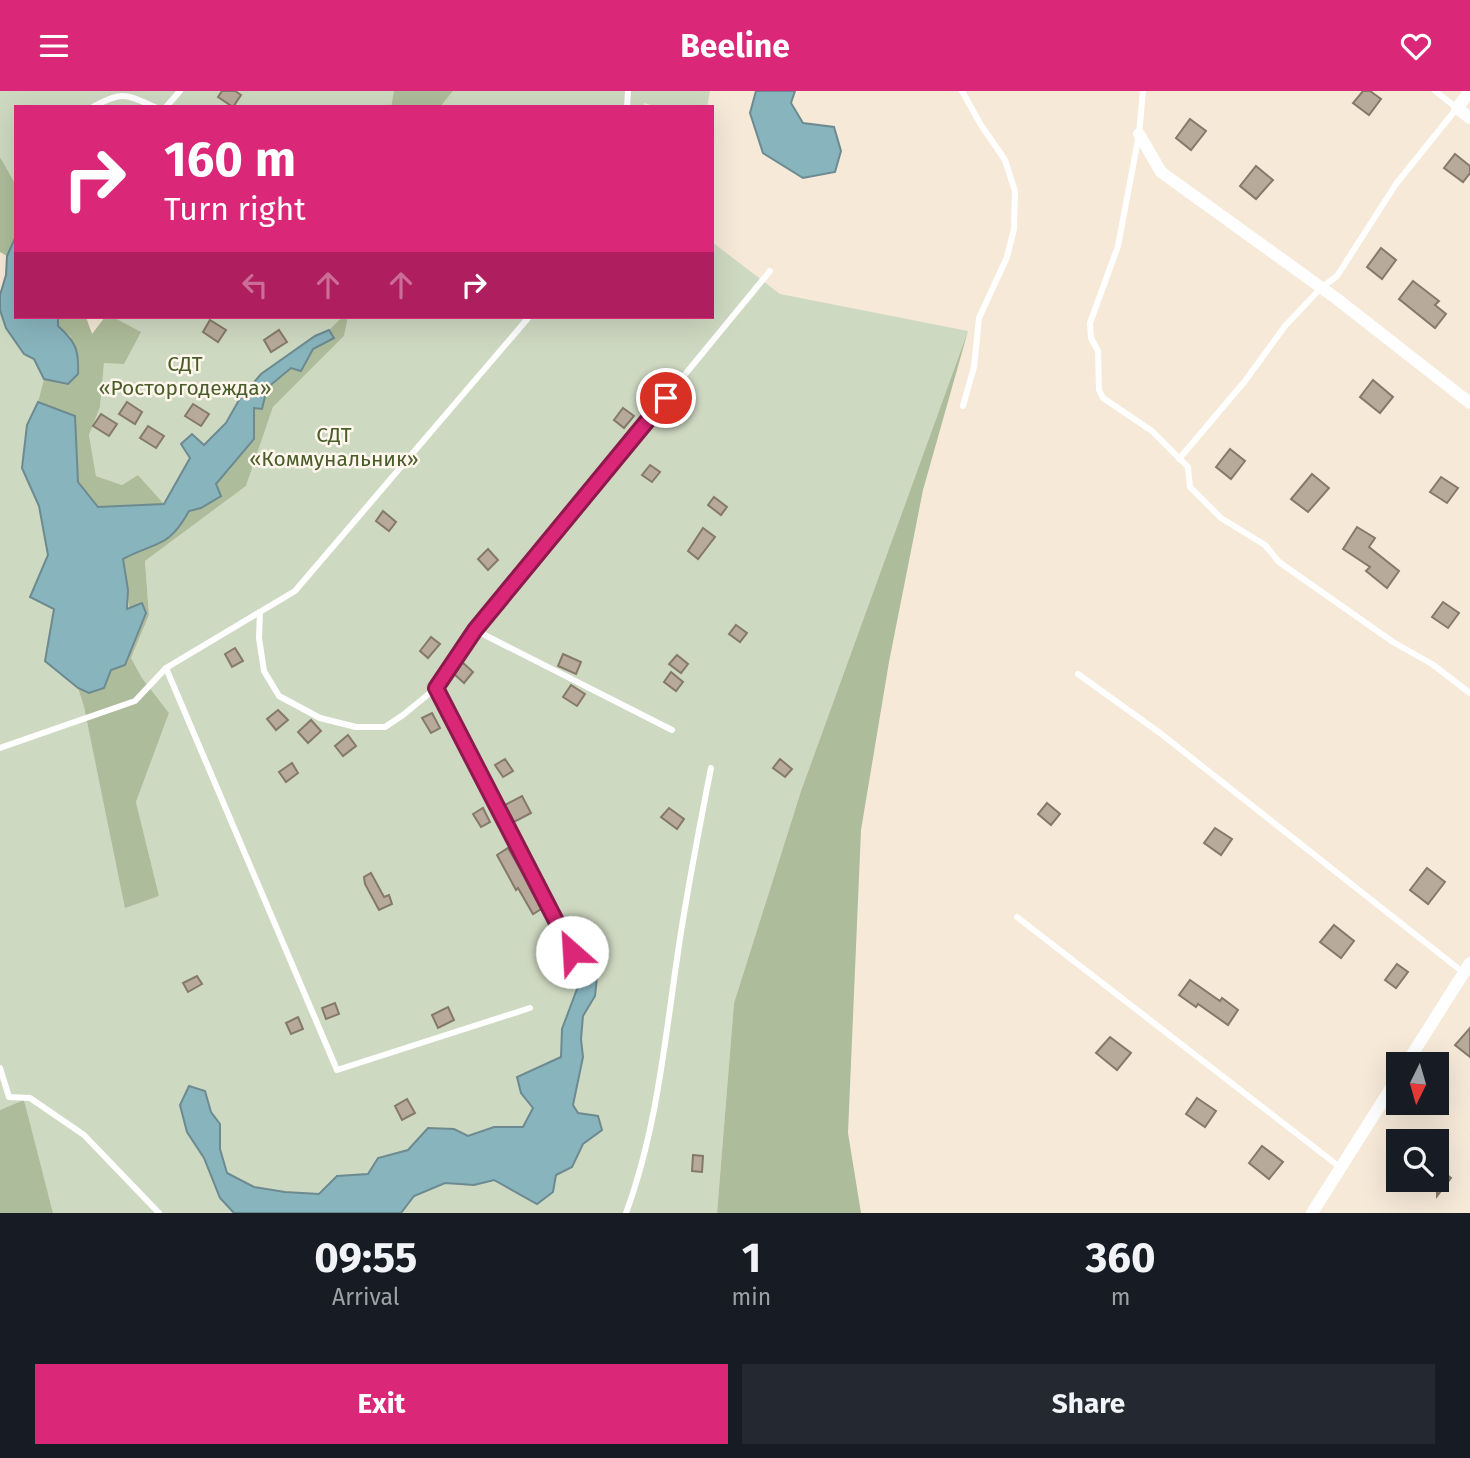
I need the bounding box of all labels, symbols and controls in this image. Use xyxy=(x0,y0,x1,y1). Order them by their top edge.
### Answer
icon: menu xyxy=(35,27,73,65)
text: Beeline xyxy=(680,27,790,65)
icon: heart xyxy=(1397,27,1435,65)
text: 160 m xyxy=(164,130,296,189)
icon: right xyxy=(49,133,140,224)
text: Turn right xyxy=(164,190,306,228)
icon: left xyxy=(236,266,274,304)
icon: ahead xyxy=(309,266,347,304)
icon: ahead xyxy=(382,266,420,304)
icon: right xyxy=(455,266,493,304)
park label: СДТ «Росторгодежда» xyxy=(98,351,272,401)
pin xyxy=(636,368,696,428)
icon: arrive xyxy=(647,379,685,417)
park label: СДТ «Коммунальник» xyxy=(249,422,419,472)
position arrow xyxy=(535,915,609,989)
north arrow xyxy=(1386,1052,1449,1115)
map controls xyxy=(1386,1052,1449,1192)
button: search xyxy=(1386,1129,1449,1192)
text: 09:55 xyxy=(314,1233,417,1283)
text: 1 xyxy=(742,1233,761,1283)
text: 360 xyxy=(1086,1233,1156,1283)
text: Arrival xyxy=(332,1283,399,1311)
text: min xyxy=(732,1283,771,1311)
text: m xyxy=(1111,1283,1130,1311)
button: Exit xyxy=(35,1364,728,1444)
button: Share xyxy=(742,1364,1435,1444)

